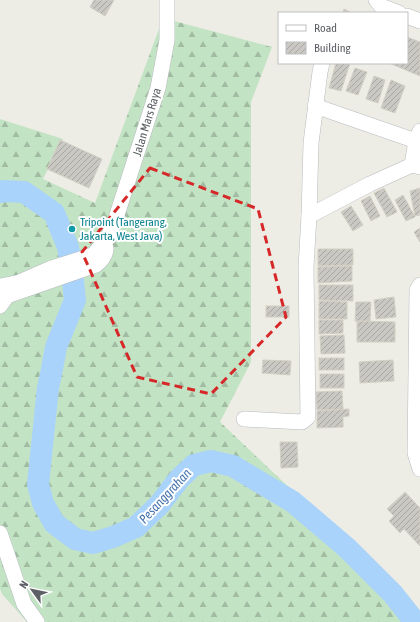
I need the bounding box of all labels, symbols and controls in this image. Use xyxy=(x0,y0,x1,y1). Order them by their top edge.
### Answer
legend xyxy=(278,12,408,64)
text: Road xyxy=(314,21,337,35)
text: Building xyxy=(314,41,352,55)
street label: Jalan Mars Raya xyxy=(130,86,164,158)
place label: Tripoint (Tangerang, Jakarta, West Java) xyxy=(80,215,167,243)
marker: Tripoint (Tangerang, Jakarta, West Java) xyxy=(67,224,77,234)
water label: Pesanggrahan xyxy=(136,465,195,526)
north arrow xyxy=(12,570,52,610)
text: N xyxy=(17,579,30,591)

